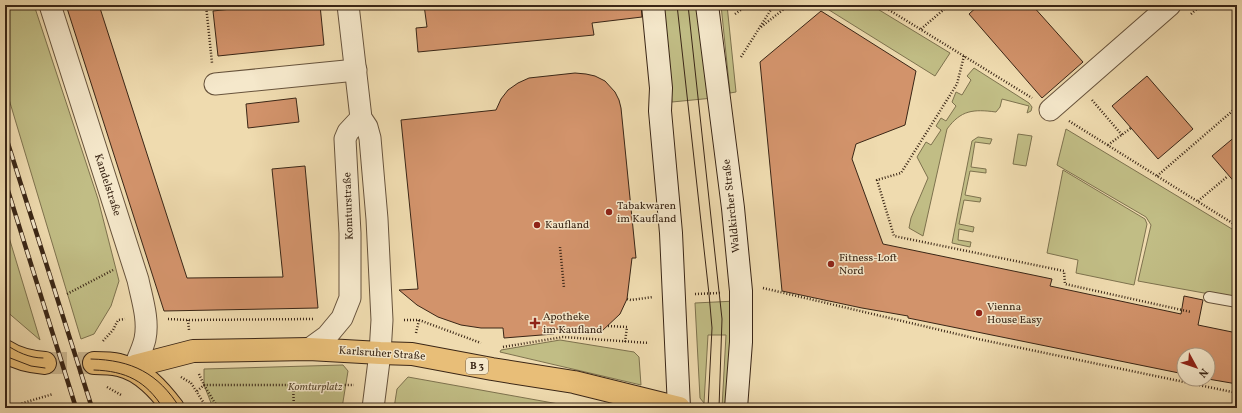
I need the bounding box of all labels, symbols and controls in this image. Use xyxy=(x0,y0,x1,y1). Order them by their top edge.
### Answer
street label: Kandelstraße xyxy=(90,152,124,218)
street label: Waldkircher Straße xyxy=(720,158,744,254)
street label: Komturstraße xyxy=(340,172,358,240)
place label: Tabakwaren im Kaufland xyxy=(617,199,677,227)
marker: Tabakwaren im Kaufland xyxy=(604,207,614,217)
place label: Kaufland xyxy=(545,218,589,233)
marker: Kaufland xyxy=(532,220,542,230)
place label: Fitness-Loft Nord xyxy=(839,251,898,279)
marker: Fitness-Loft Nord xyxy=(826,259,836,269)
place label: Vienna House Easy xyxy=(987,300,1042,328)
marker: Vienna House Easy xyxy=(974,308,984,318)
place label: Apotheke im Kaufland xyxy=(543,310,603,338)
marker: Apotheke im Kaufland xyxy=(530,318,540,328)
street label: Karlsruher Straße xyxy=(338,343,426,365)
north arrow xyxy=(1176,347,1216,387)
road number: B 3 xyxy=(466,358,488,374)
text: N xyxy=(1194,365,1211,380)
park label: Komturplatz xyxy=(288,380,343,395)

